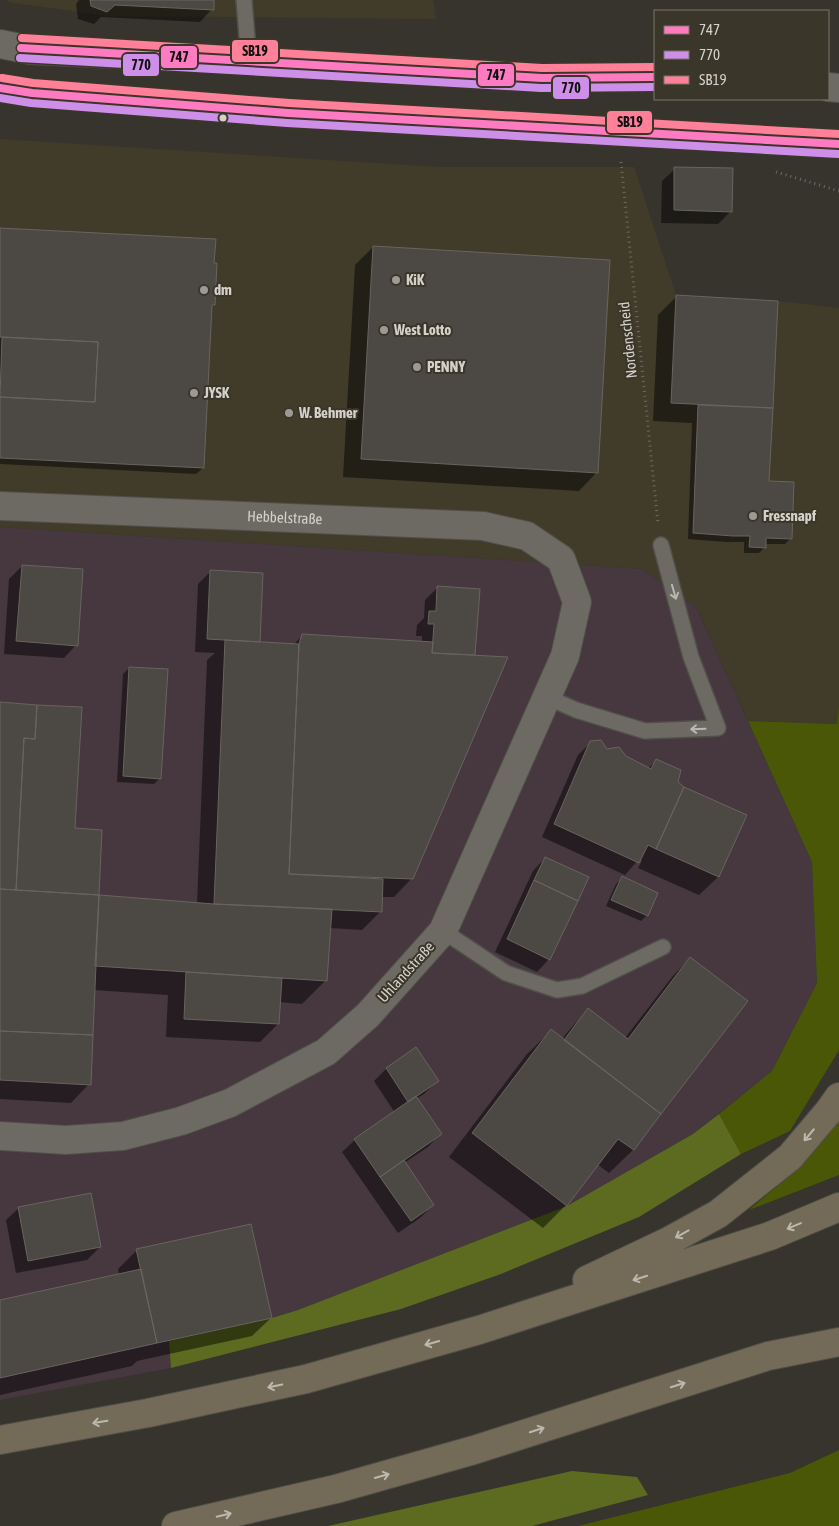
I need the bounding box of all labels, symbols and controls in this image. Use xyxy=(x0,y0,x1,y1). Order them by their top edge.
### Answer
legend xyxy=(654,10,829,100)
text: 747 xyxy=(699,21,720,38)
line badge: SB19 xyxy=(231,39,279,63)
text: SB19 xyxy=(242,43,268,59)
line badge: 747 xyxy=(160,45,198,69)
text: 770 xyxy=(699,46,720,63)
text: 747 xyxy=(169,49,189,65)
line badge: 770 xyxy=(122,53,160,77)
text: 770 xyxy=(131,57,151,73)
line badge: 747 xyxy=(477,63,515,87)
text: 747 xyxy=(486,67,506,83)
text: SB19 xyxy=(699,71,727,88)
line badge: 770 xyxy=(552,76,590,100)
text: 770 xyxy=(561,80,581,96)
line badge: SB19 xyxy=(606,110,653,134)
unlabelled marker xyxy=(218,113,228,123)
text: SB19 xyxy=(617,114,643,130)
place label: KiK xyxy=(406,271,425,288)
marker: KiK xyxy=(390,274,402,286)
place label: dm xyxy=(214,281,232,298)
marker: dm xyxy=(198,284,210,296)
street label: Nordenscheid xyxy=(615,301,640,379)
place label: West Lotto xyxy=(393,321,451,338)
marker: West Lotto xyxy=(378,324,390,336)
place label: PENNY xyxy=(427,358,465,375)
marker: PENNY xyxy=(411,361,423,373)
place label: JYSK xyxy=(203,384,230,401)
marker: JYSK xyxy=(188,387,200,399)
place label: W. Behmer xyxy=(298,404,358,421)
marker: W. Behmer xyxy=(283,407,295,419)
street label: Hebbelstraße xyxy=(247,507,323,527)
place label: Fressnapf xyxy=(763,507,817,524)
marker: Fressnapf xyxy=(747,510,759,522)
one-way arrow xyxy=(669,584,679,600)
one-way arrow xyxy=(690,724,706,734)
street label: Uhlandstraße xyxy=(374,938,438,1006)
one-way arrow xyxy=(803,1128,814,1141)
one-way arrow xyxy=(787,1221,802,1231)
one-way arrow xyxy=(675,1230,689,1240)
one-way arrow xyxy=(633,1274,649,1283)
one-way arrow xyxy=(424,1339,440,1349)
one-way arrow xyxy=(670,1379,686,1389)
one-way arrow xyxy=(268,1382,284,1391)
one-way arrow xyxy=(92,1417,108,1427)
one-way arrow xyxy=(529,1424,545,1434)
one-way arrow xyxy=(373,1471,389,1480)
one-way arrow xyxy=(215,1510,231,1519)

